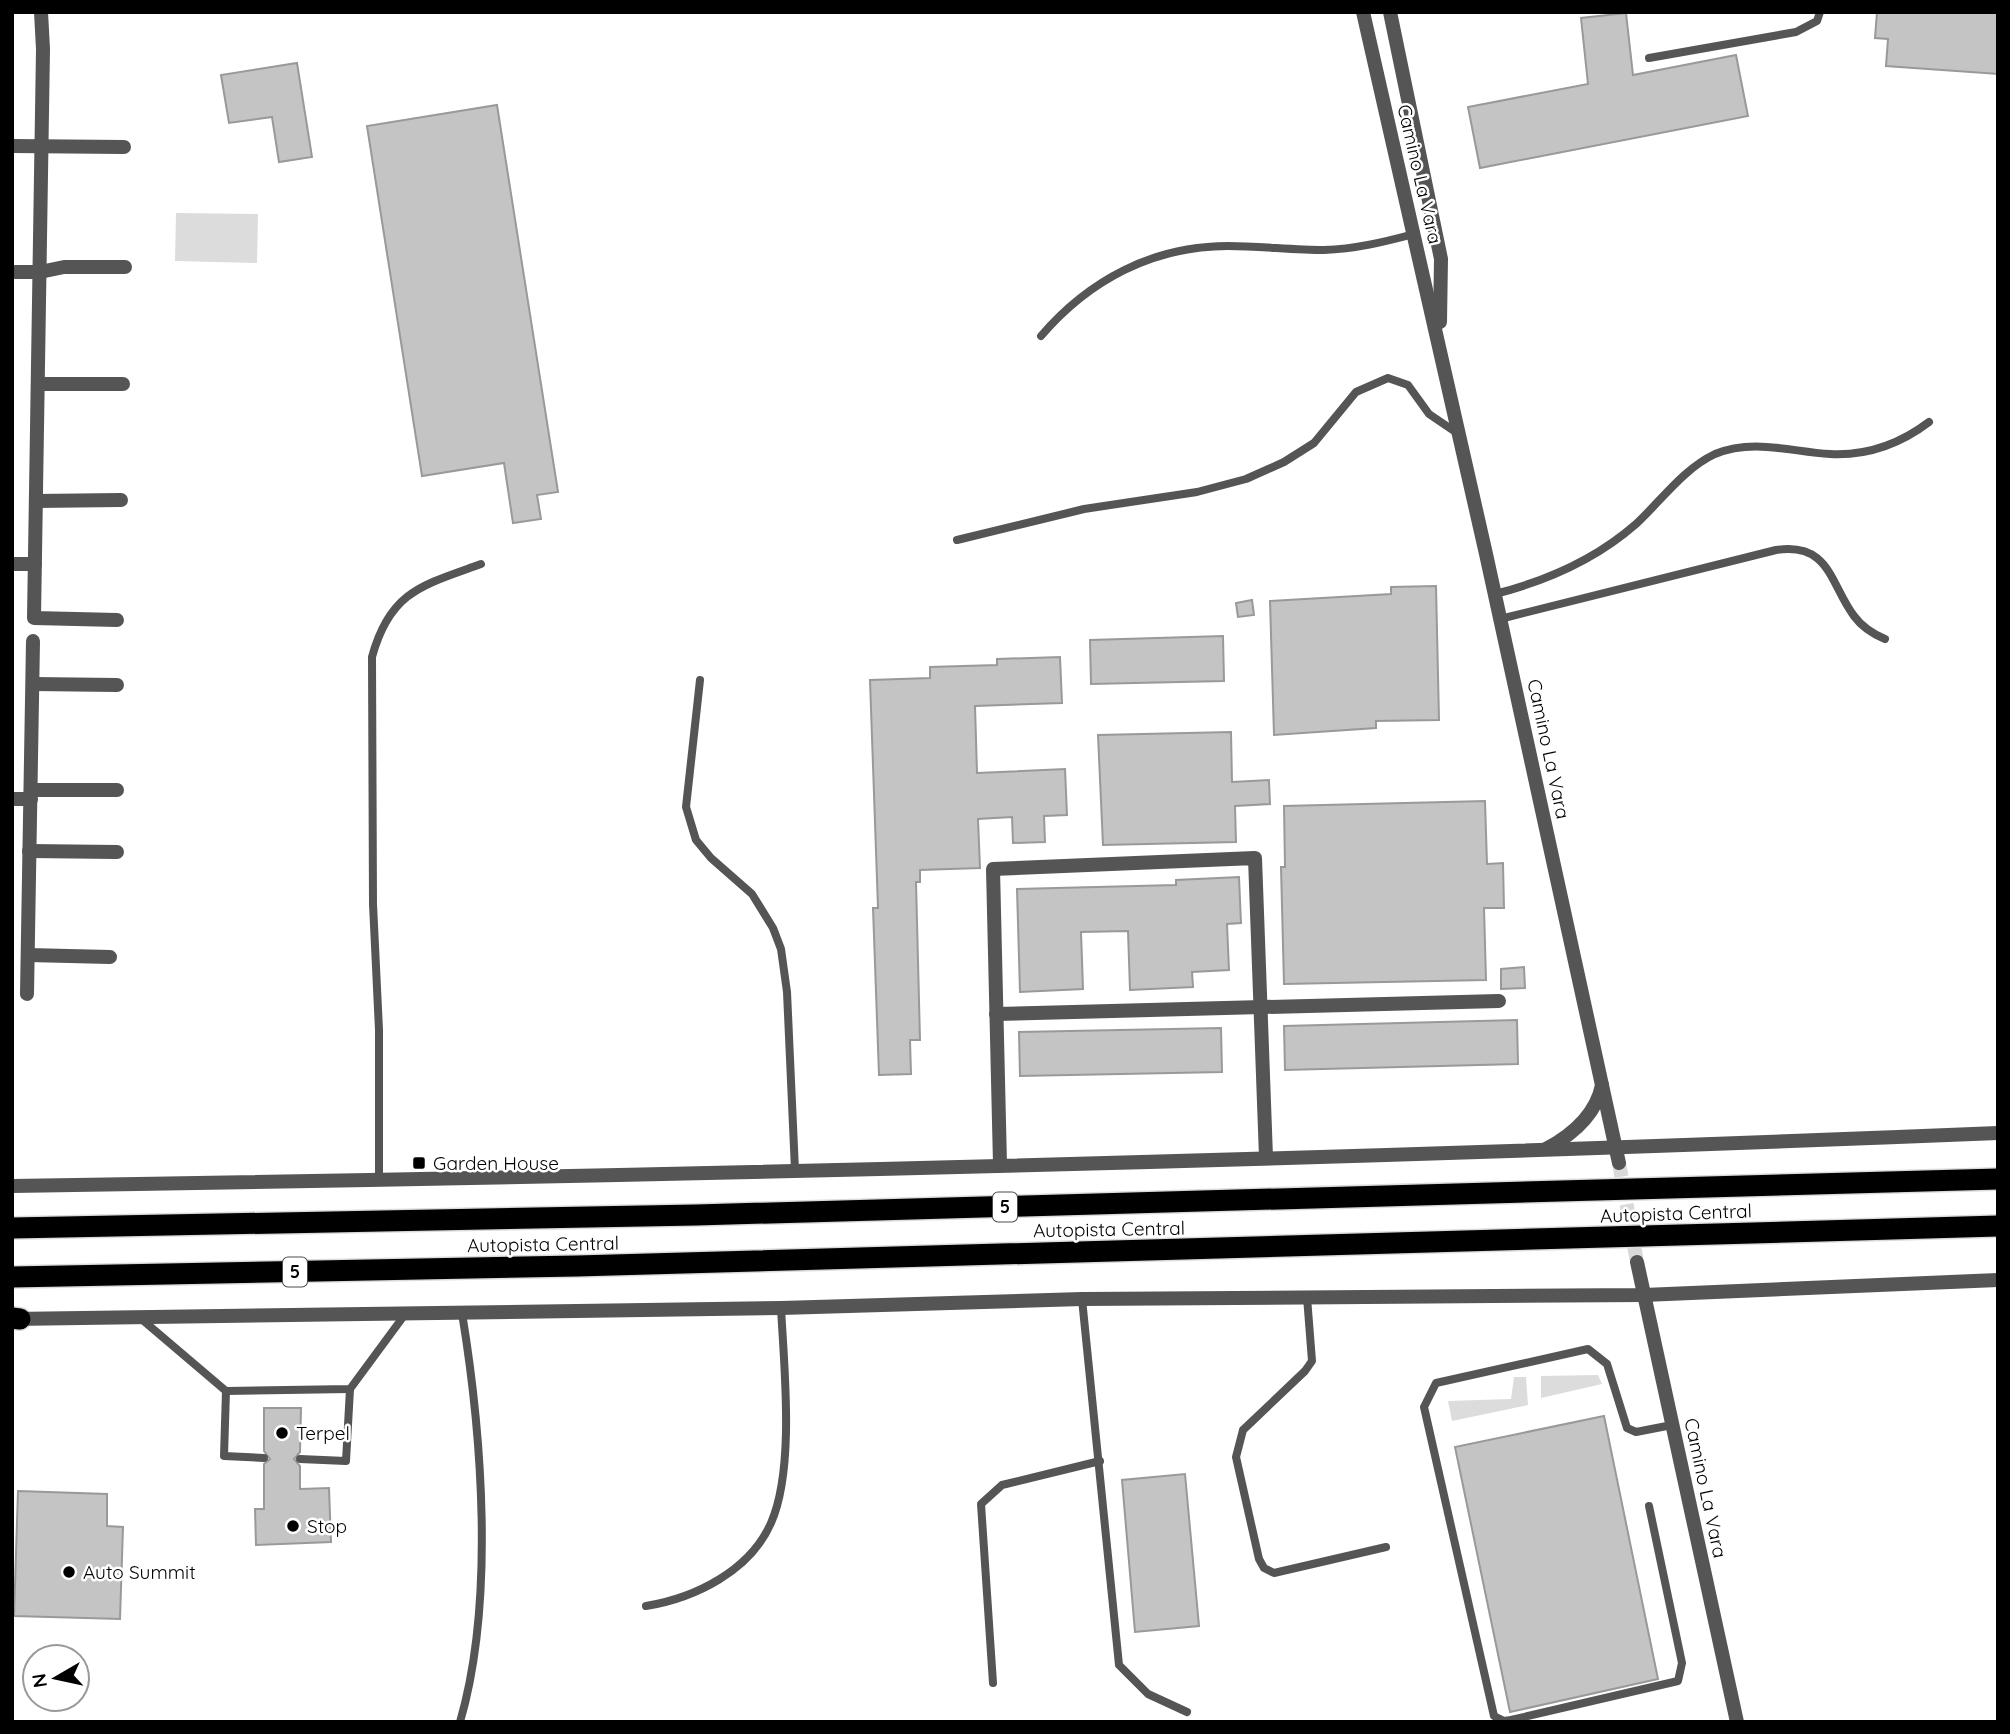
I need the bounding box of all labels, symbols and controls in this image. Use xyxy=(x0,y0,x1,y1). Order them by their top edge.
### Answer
street label: Camino La Vara xyxy=(1392,102,1448,246)
street label: Camino La Vara xyxy=(1522,677,1576,821)
place label: Garden House xyxy=(433,1151,559,1175)
marker: Garden House xyxy=(411,1155,427,1171)
road number: 5 xyxy=(993,1192,1017,1222)
street label: Autopista Central xyxy=(1600,1198,1752,1228)
street label: Autopista Central xyxy=(1033,1216,1185,1242)
street label: Autopista Central xyxy=(467,1231,619,1257)
road number: 5 xyxy=(283,1258,307,1287)
street label: Camino La Vara xyxy=(1679,1416,1733,1560)
place label: Terpel xyxy=(296,1421,350,1445)
marker: Terpel xyxy=(274,1425,290,1441)
place label: Stop xyxy=(307,1514,347,1538)
marker: Stop xyxy=(285,1518,301,1534)
place label: Auto Summit xyxy=(83,1560,196,1584)
marker: Auto Summit xyxy=(61,1564,77,1580)
north arrow xyxy=(21,1643,91,1713)
text: N xyxy=(26,1672,52,1689)

